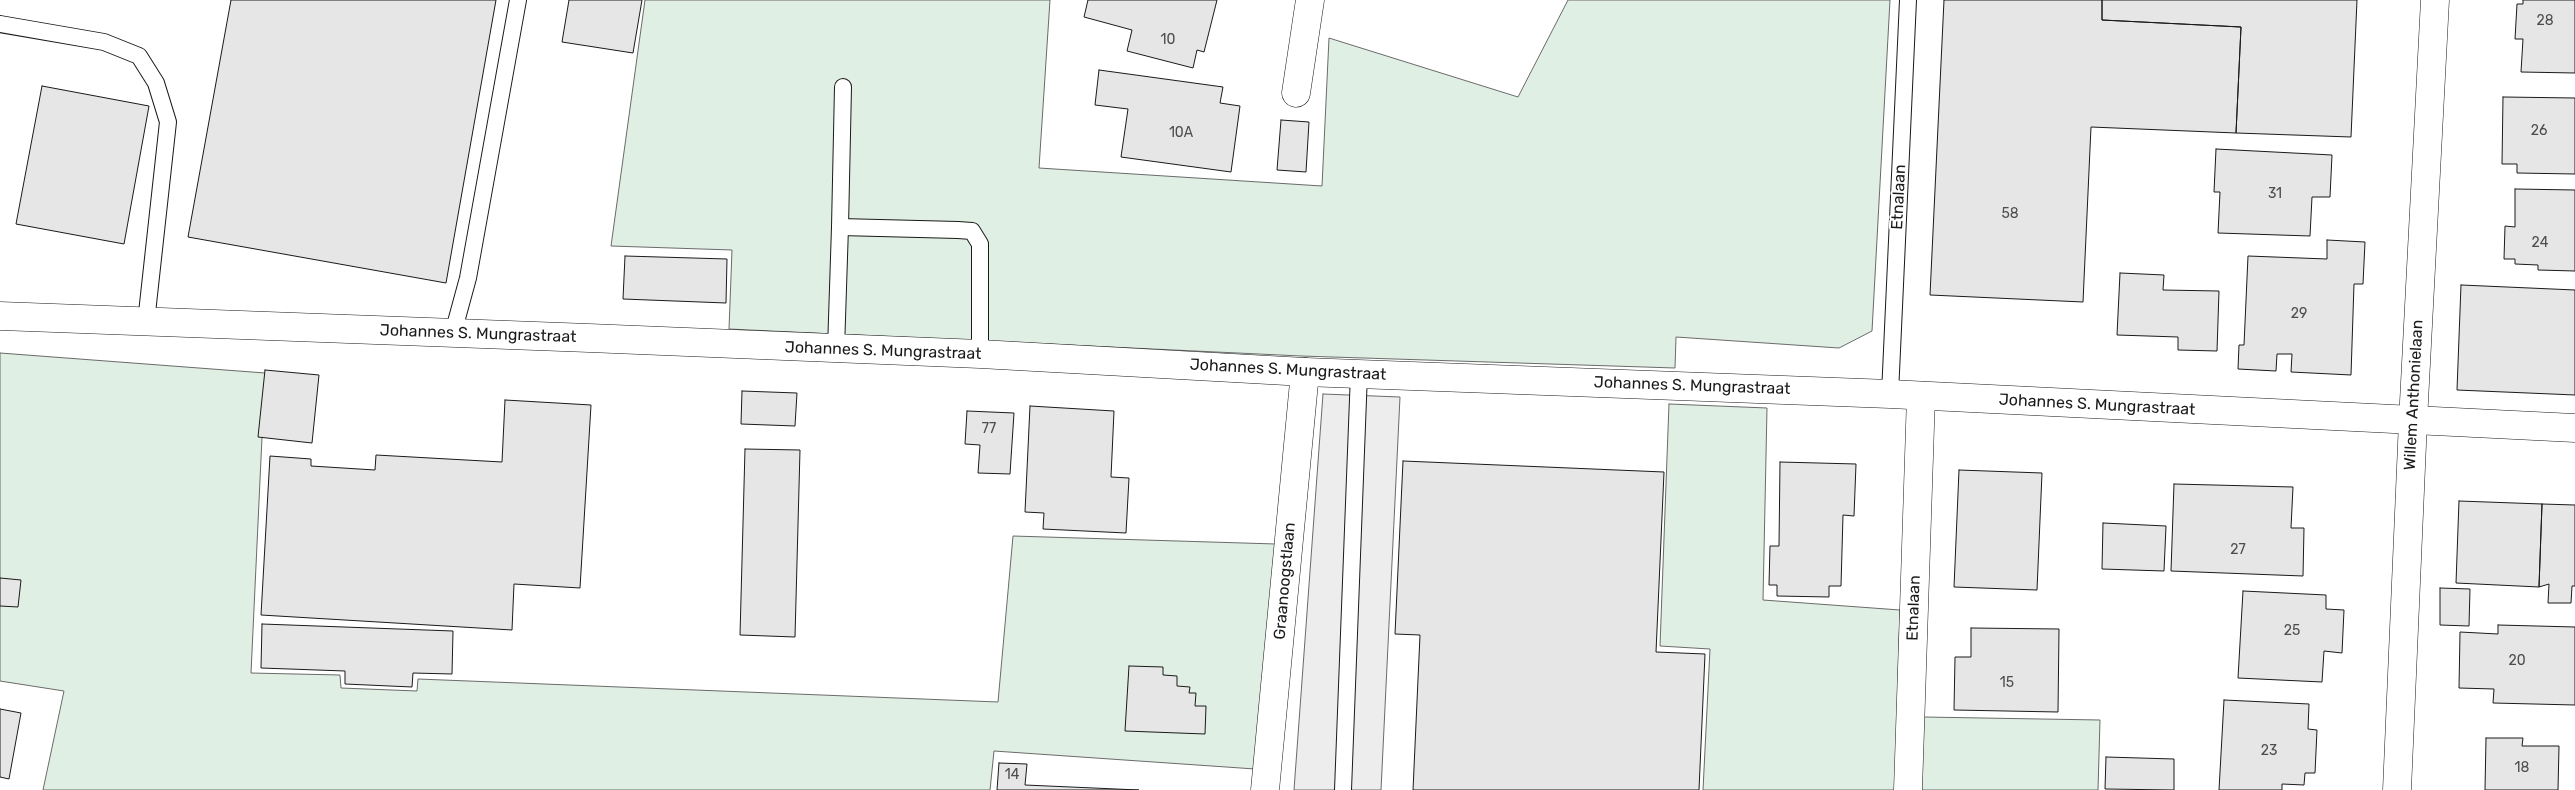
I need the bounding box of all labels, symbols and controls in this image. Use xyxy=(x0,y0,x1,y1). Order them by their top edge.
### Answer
house number: 28 xyxy=(2536,13,2554,29)
house number: 10 xyxy=(1161,32,1175,48)
house number: 26 xyxy=(2531,123,2547,139)
house number: 10A xyxy=(1169,125,1193,141)
street label: Etnalaan xyxy=(1888,164,1910,230)
house number: 31 xyxy=(2268,186,2282,202)
house number: 58 xyxy=(2001,206,2019,222)
house number: 24 xyxy=(2532,235,2548,251)
house number: 29 xyxy=(2291,306,2307,322)
street label: Willem Anthonielaan xyxy=(2400,319,2428,471)
street label: Johannes S. Mungrastraat xyxy=(379,321,577,347)
street label: Johannes S. Mungrastraat xyxy=(784,338,982,364)
street label: Johannes S. Mungrastraat xyxy=(1189,355,1387,385)
street label: Johannes S. Mungrastraat xyxy=(1593,373,1791,399)
street label: Johannes S. Mungrastraat xyxy=(1998,390,2196,420)
house number: 77 xyxy=(982,421,996,437)
street label: Graanoogstlaan xyxy=(1270,521,1300,641)
house number: 27 xyxy=(2230,542,2246,558)
street label: Etnalaan xyxy=(1903,575,1925,641)
house number: 25 xyxy=(2284,623,2300,639)
house number: 20 xyxy=(2508,653,2526,669)
house number: 15 xyxy=(2000,675,2014,691)
house number: 23 xyxy=(2261,743,2277,759)
house number: 18 xyxy=(2515,760,2529,776)
house number: 14 xyxy=(1005,767,1019,783)

